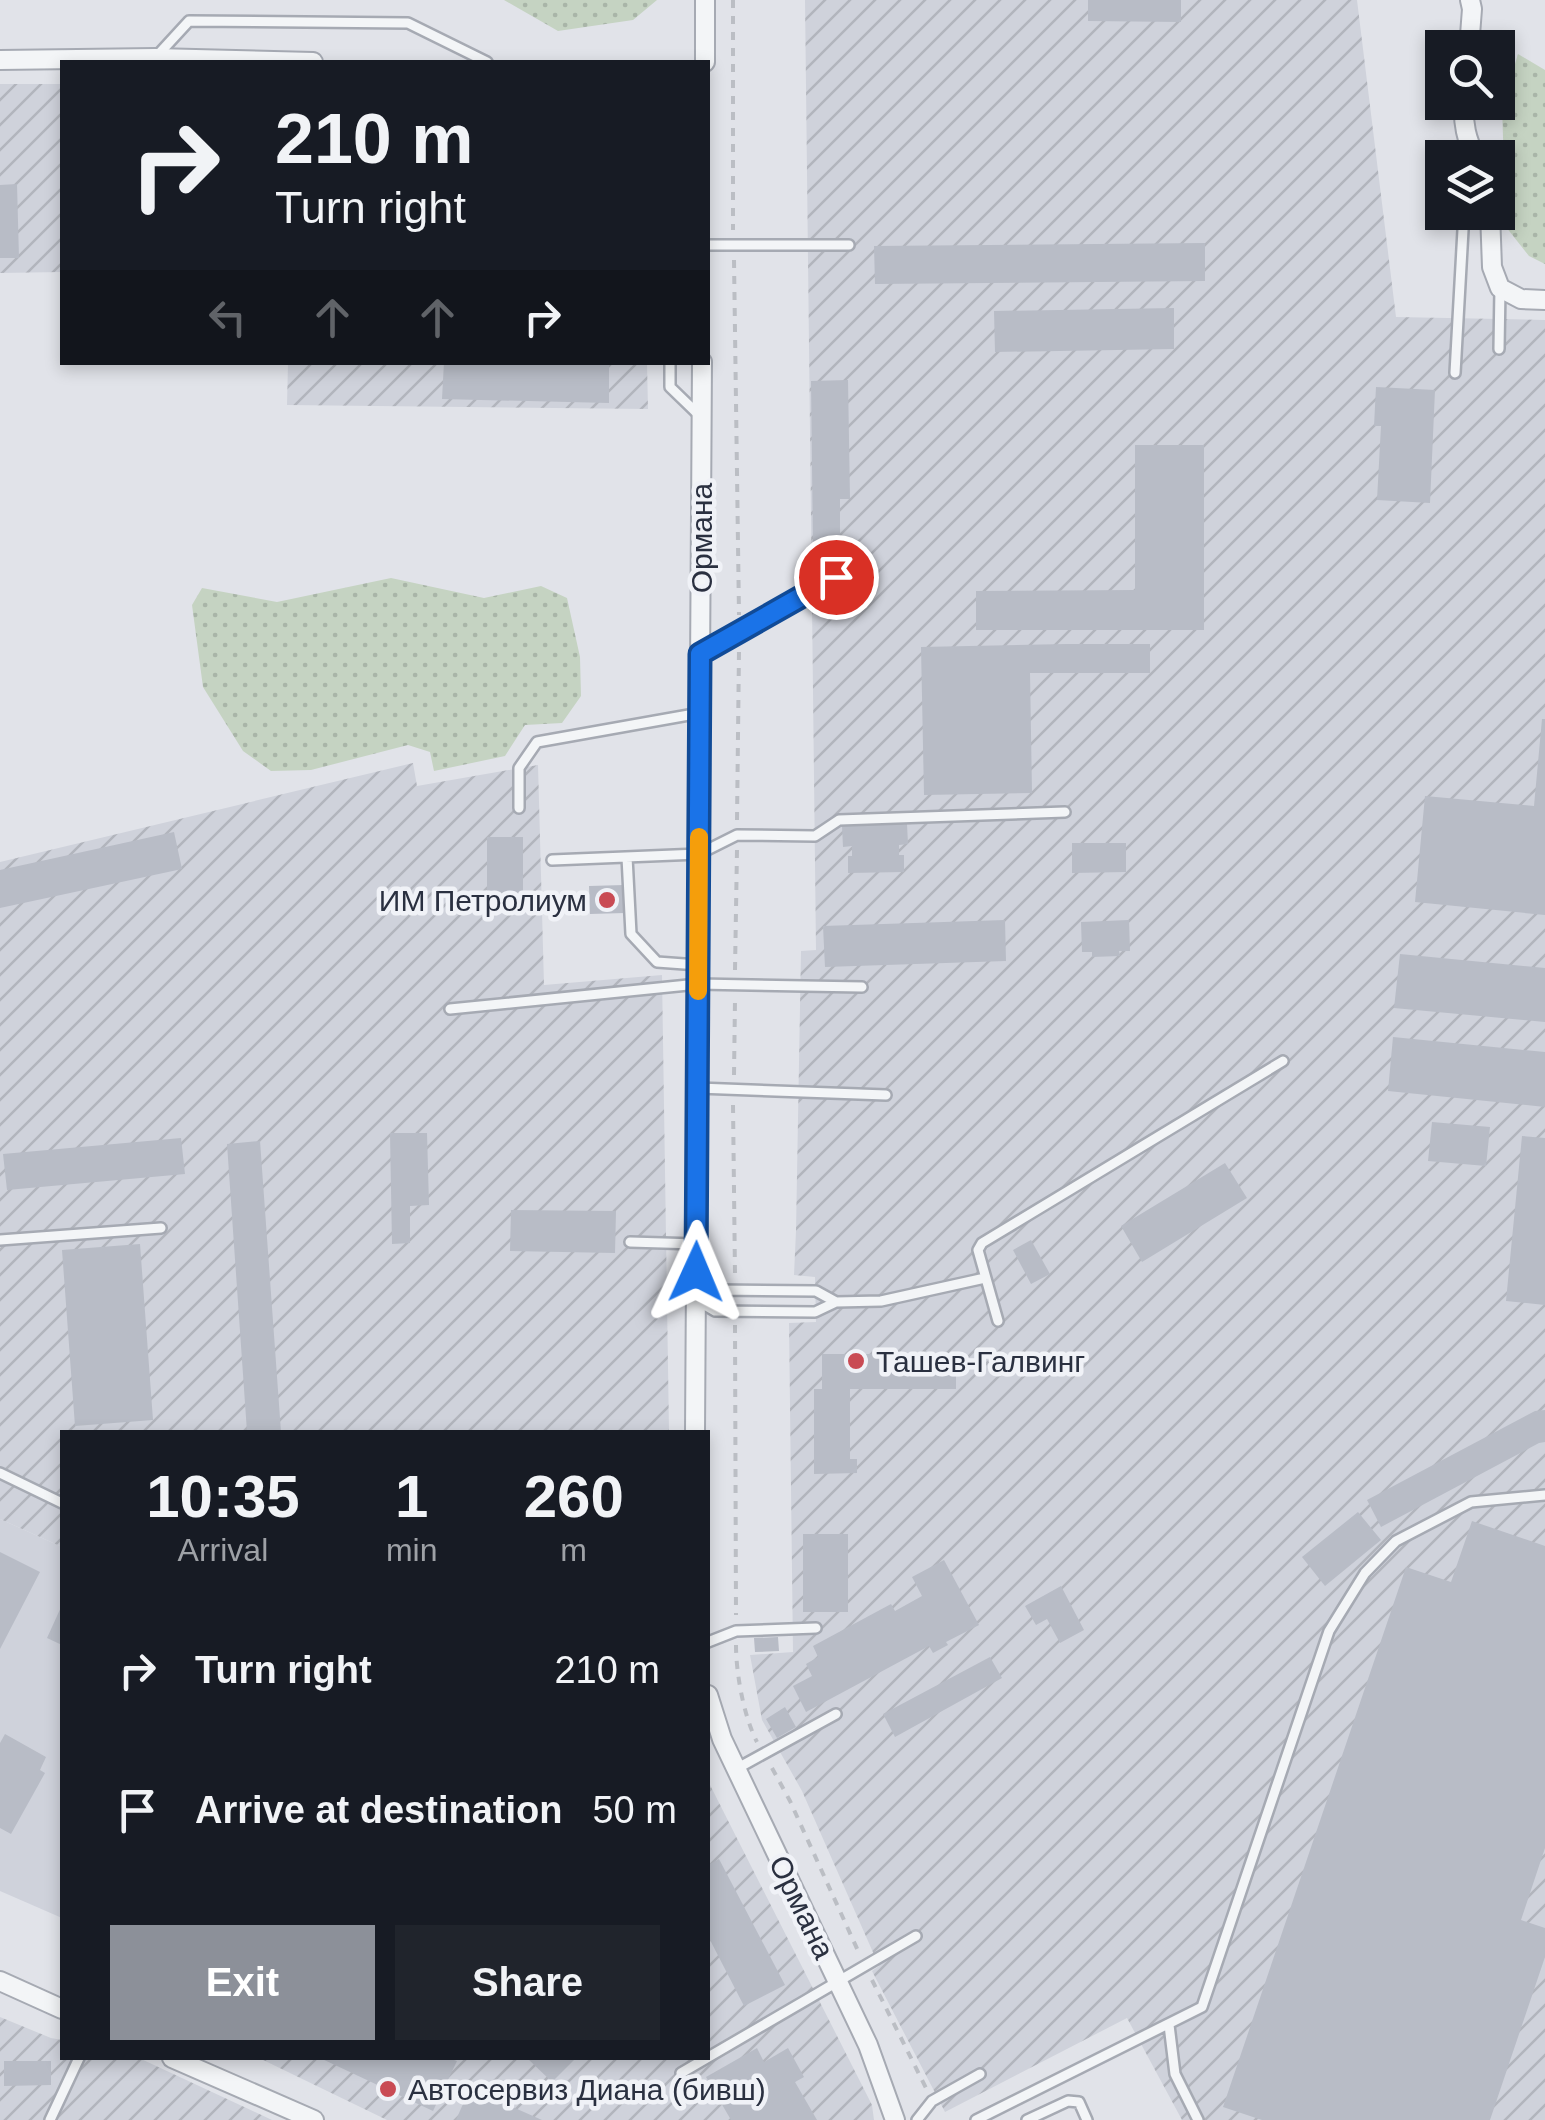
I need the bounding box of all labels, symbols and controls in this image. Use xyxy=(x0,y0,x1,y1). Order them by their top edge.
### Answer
map controls xyxy=(1425,30,1515,230)
button: search xyxy=(1425,30,1515,120)
icon: right xyxy=(110,100,240,230)
text: 210 m xyxy=(275,100,473,178)
button: layers xyxy=(1425,140,1515,230)
text: Turn right xyxy=(275,182,466,233)
icon: left xyxy=(200,290,255,345)
icon: ahead xyxy=(305,290,360,345)
icon: ahead xyxy=(410,290,465,345)
icon: right xyxy=(515,290,570,345)
street label: Ормана xyxy=(685,482,718,593)
pin xyxy=(794,535,879,620)
icon: arrive xyxy=(809,550,864,605)
place label: ИМ Петролиум xyxy=(379,884,587,917)
marker: ИМ Петролиум xyxy=(596,889,618,911)
position arrow xyxy=(644,1220,748,1324)
place label: Ташев-Галвинг xyxy=(876,1345,1085,1378)
marker: Ташев-Галвинг xyxy=(845,1350,867,1372)
text: 10:35 xyxy=(146,1463,300,1530)
text: 1 xyxy=(395,1463,428,1530)
text: 260 xyxy=(524,1463,624,1530)
text: Arrival xyxy=(178,1532,268,1568)
text: min xyxy=(386,1532,437,1568)
text: m xyxy=(560,1532,587,1568)
icon: right xyxy=(110,1643,165,1698)
text: Turn right xyxy=(195,1649,372,1691)
text: 210 m xyxy=(554,1649,660,1691)
icon: arrive xyxy=(110,1783,165,1838)
text: Arrive at destination xyxy=(195,1789,562,1831)
text: 50 m xyxy=(592,1789,677,1831)
street label: Ормана xyxy=(763,1850,841,1964)
button: Exit xyxy=(110,1925,375,2040)
button: Share xyxy=(395,1925,660,2040)
place label: Автосервиз Диана (бивш) xyxy=(408,2073,766,2106)
marker: Автосервиз Диана (бивш) xyxy=(377,2078,399,2100)

